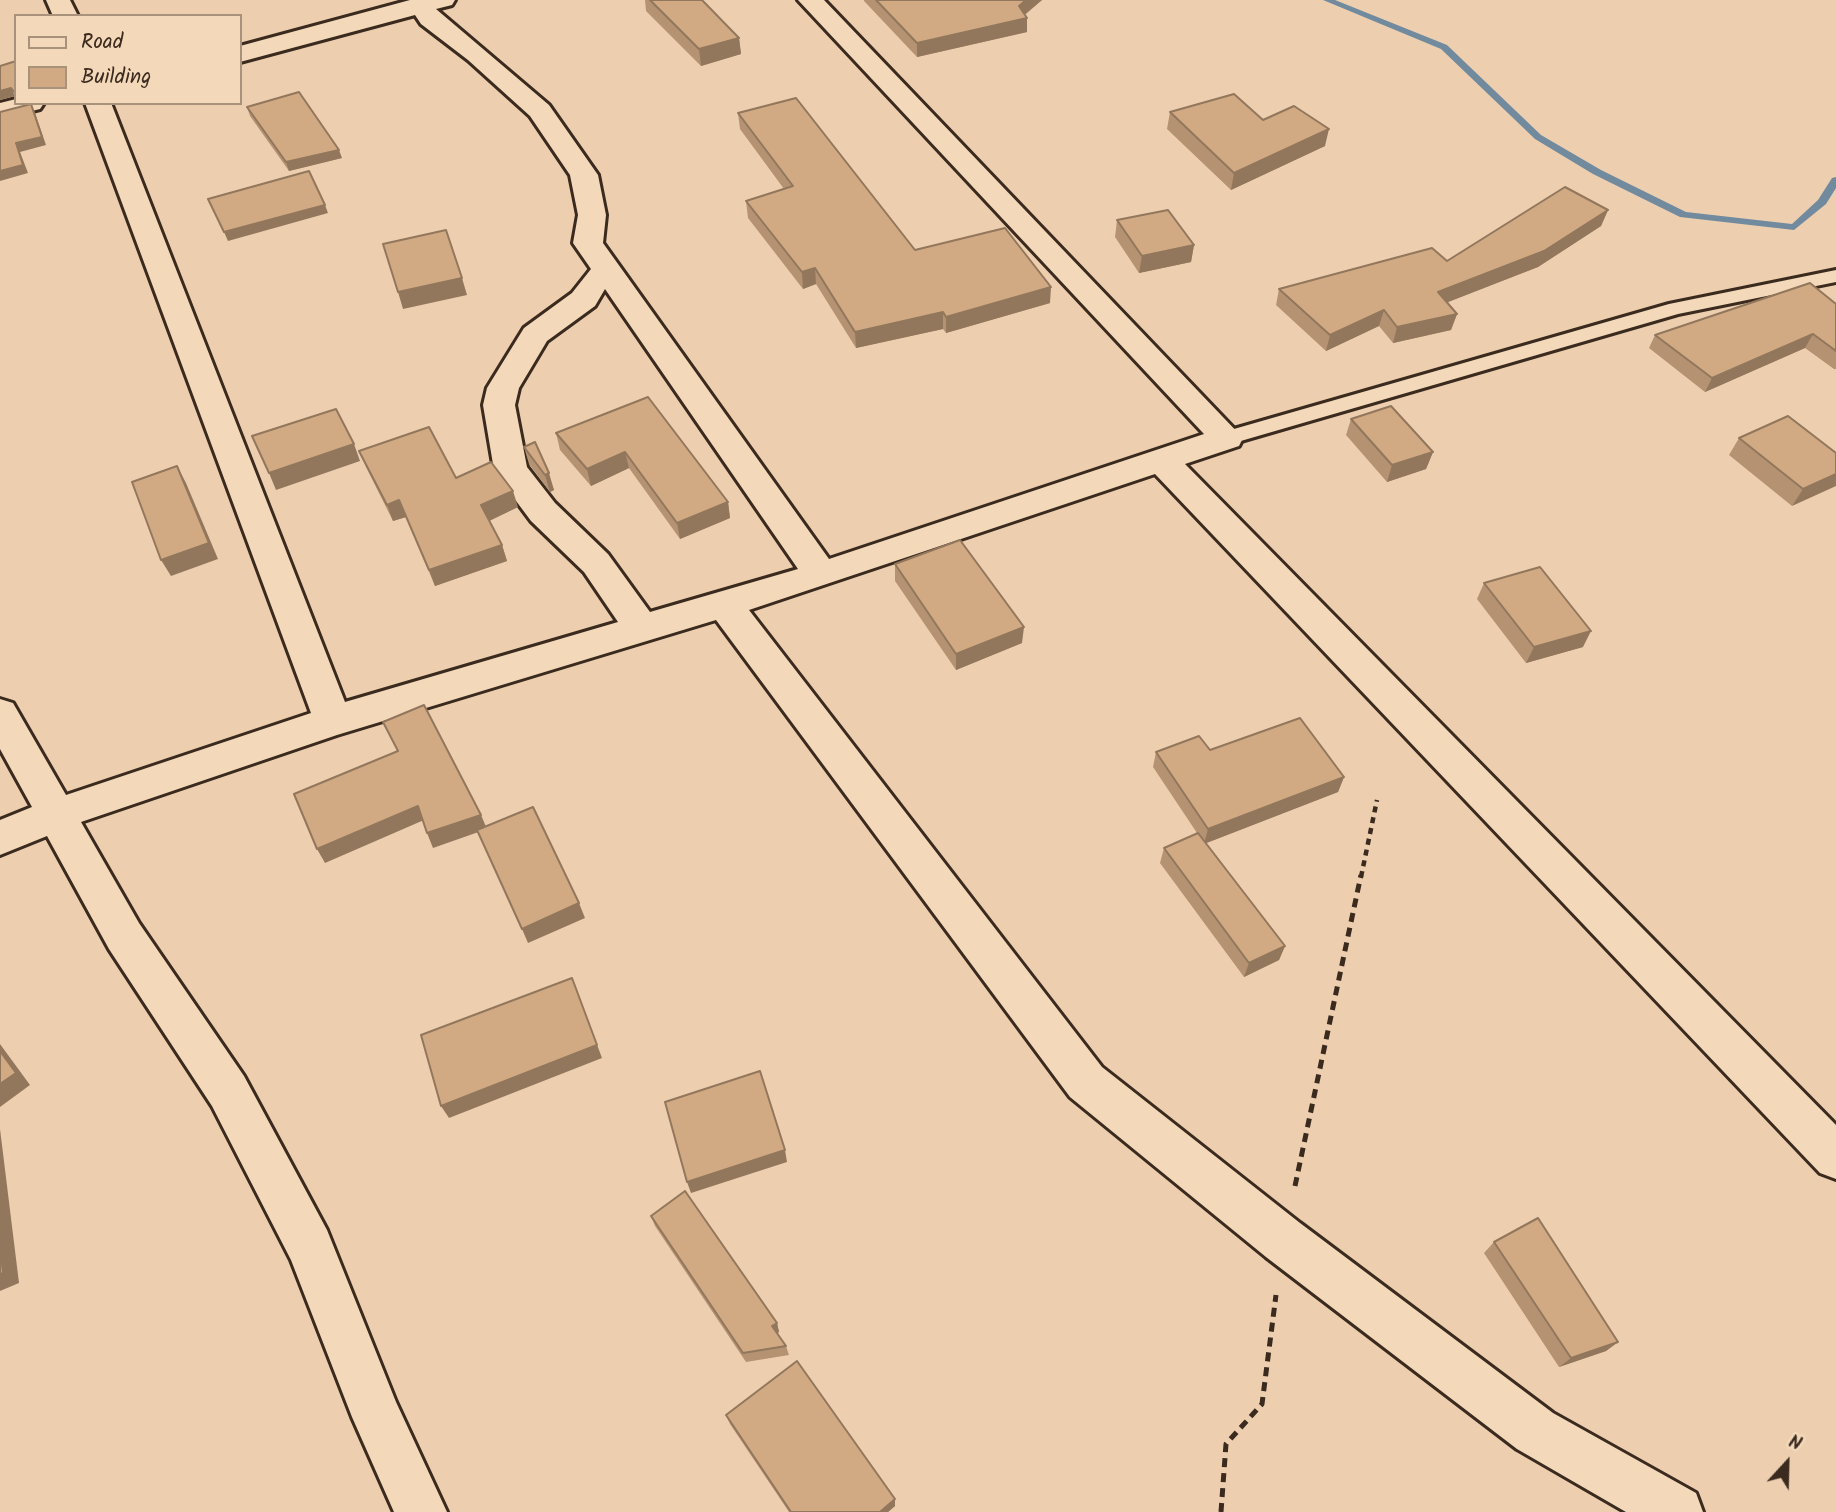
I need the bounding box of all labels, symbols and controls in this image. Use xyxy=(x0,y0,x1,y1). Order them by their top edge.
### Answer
legend xyxy=(14,14,242,105)
text: Road xyxy=(81,26,123,59)
text: Building xyxy=(81,61,151,94)
text: N xyxy=(1784,1427,1806,1460)
north arrow xyxy=(1752,1428,1822,1498)

